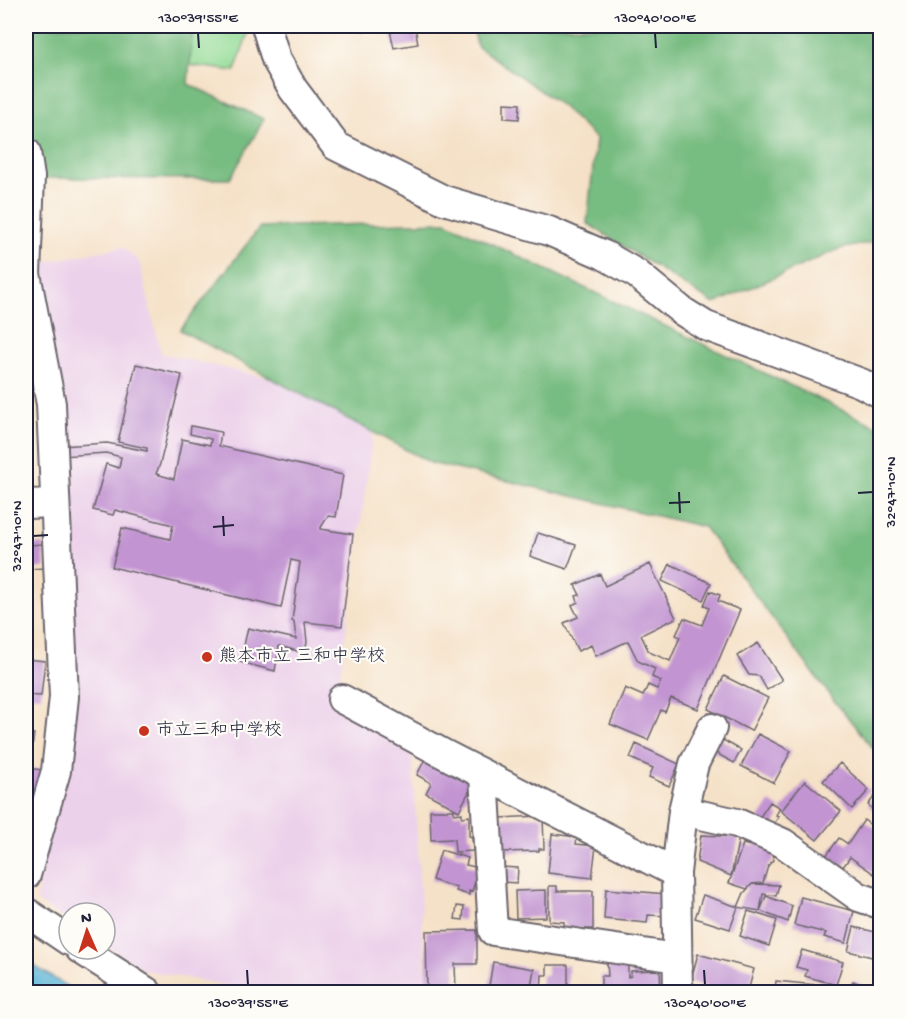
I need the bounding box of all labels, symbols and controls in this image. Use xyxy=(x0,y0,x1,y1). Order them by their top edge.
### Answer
text: 130°39'55"E xyxy=(157,10,238,28)
text: 130°40'00"E xyxy=(613,10,696,28)
text: 32°47'10"N xyxy=(883,456,901,529)
text: 32°47'10"N xyxy=(9,500,27,573)
place label: 熊本市立 三和中学校 xyxy=(219,646,385,668)
marker: 熊本市立 三和中学校 xyxy=(200,650,214,664)
place label: 市立三和中学校 xyxy=(156,720,282,742)
marker: 市立三和中学校 xyxy=(137,724,151,738)
north arrow xyxy=(57,901,117,961)
text: N xyxy=(81,910,93,929)
text: 130°39'55"E xyxy=(207,995,288,1013)
text: 130°40'00"E xyxy=(663,995,746,1013)

